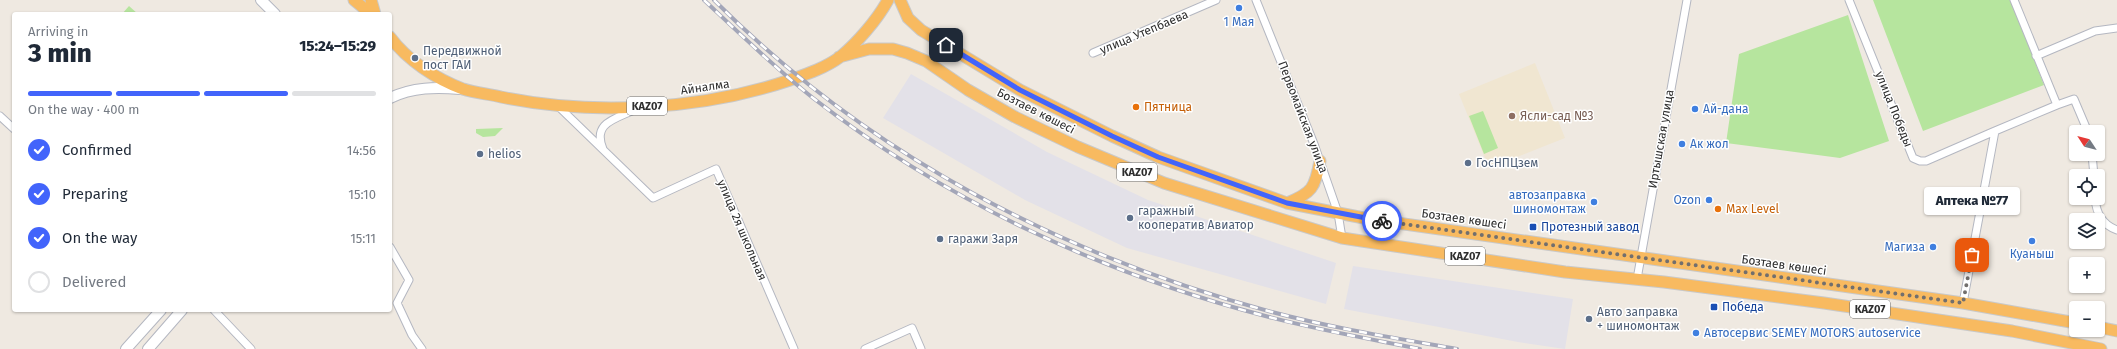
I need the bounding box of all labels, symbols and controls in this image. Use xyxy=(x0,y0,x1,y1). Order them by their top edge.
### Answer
marker: 1 Мая xyxy=(1234,3,1244,13)
street label: улица Утепбаева xyxy=(1098,7,1190,57)
place label: 1 Мая xyxy=(1224,15,1254,29)
text: Arriving in xyxy=(28,24,88,39)
pin xyxy=(929,28,963,62)
icon: home xyxy=(935,34,957,56)
text: 15:24–15:29 xyxy=(299,37,376,55)
text: 3 min xyxy=(28,38,92,69)
place label: Передвижной пост ГАИ xyxy=(423,44,502,72)
marker: Передвижной пост ГАИ xyxy=(410,53,420,63)
street label: Первомайская улица xyxy=(1275,59,1331,175)
street label: улица Победы xyxy=(1872,69,1916,149)
street label: Айналма xyxy=(680,77,730,97)
street label: Бозтаев көшесі xyxy=(995,85,1077,137)
street label: Иртышская улица xyxy=(1645,88,1677,190)
road number: KAZ07 xyxy=(627,97,667,115)
place label: Пятница xyxy=(1144,100,1192,114)
text: On the way · 400 m xyxy=(28,102,139,117)
marker: Пятница xyxy=(1131,102,1141,112)
place label: Ай-дана xyxy=(1703,102,1749,116)
marker: Ай-дана xyxy=(1690,104,1700,114)
place label: Ясли-сад №3 xyxy=(1520,109,1593,123)
marker: Ясли-сад №3 xyxy=(1507,111,1517,121)
north arrow xyxy=(2069,125,2105,161)
map controls xyxy=(2069,125,2105,337)
place label: Ак жол xyxy=(1690,137,1729,151)
icon: check xyxy=(28,139,50,161)
marker: Ак жол xyxy=(1677,139,1687,149)
text: Confirmed xyxy=(62,141,132,159)
text: 14:56 xyxy=(347,143,376,158)
place label: helios xyxy=(488,147,521,161)
marker: helios xyxy=(475,149,485,159)
place label: ГосНПЦзем xyxy=(1476,156,1538,170)
marker: ГосНПЦзем xyxy=(1463,158,1473,168)
road number: KAZ07 xyxy=(1117,163,1157,181)
button: locate xyxy=(2069,169,2105,205)
street label: улица 2я школьная xyxy=(714,177,770,283)
icon: check xyxy=(28,183,50,205)
text: Preparing xyxy=(62,185,127,203)
text: 15:10 xyxy=(348,187,376,202)
callout: Аптека №77 xyxy=(1924,187,2020,215)
place label: автозаправка шиномонтаж xyxy=(1509,188,1586,216)
place label: Ozon xyxy=(1674,193,1701,207)
text: Аптека №77 xyxy=(1936,193,2008,208)
marker: Ozon xyxy=(1704,195,1714,205)
marker: автозаправка шиномонтаж xyxy=(1589,197,1599,207)
courier xyxy=(1362,201,1402,241)
place label: Max Level xyxy=(1726,202,1779,216)
place label: гаражный кооператив Авиатор xyxy=(1138,204,1254,232)
marker: Max Level xyxy=(1713,204,1723,214)
street label: Бозтаев көшесі xyxy=(1421,206,1507,232)
icon: bike xyxy=(1371,210,1393,232)
marker: гаражный кооператив Авиатор xyxy=(1125,213,1135,223)
button: layers xyxy=(2069,213,2105,249)
place label: Протезный завод xyxy=(1541,220,1640,234)
marker: Протезный завод xyxy=(1528,222,1538,232)
icon: check xyxy=(28,227,50,249)
text: On the way xyxy=(62,229,137,247)
text: 15:11 xyxy=(350,231,376,246)
place label: гаражи Заря xyxy=(948,232,1018,246)
marker: гаражи Заря xyxy=(935,234,945,244)
marker: Куаныш xyxy=(2027,236,2037,246)
pin xyxy=(1955,238,1989,272)
place label: Магиза xyxy=(1884,240,1925,254)
marker: Магиза xyxy=(1928,242,1938,252)
icon: bag xyxy=(1961,244,1983,266)
road number: KAZ07 xyxy=(1445,247,1485,265)
place label: Куаныш xyxy=(2010,247,2054,261)
street label: Бозтаев көшесі xyxy=(1741,252,1827,278)
button: + xyxy=(2069,257,2105,293)
text: Delivered xyxy=(62,273,126,291)
place label: Победа xyxy=(1722,300,1764,314)
road number: KAZ07 xyxy=(1850,300,1890,318)
button: − xyxy=(2069,301,2105,337)
marker: Победа xyxy=(1709,302,1719,312)
place label: Авто заправка + шиномонтаж xyxy=(1597,305,1680,333)
marker: Авто заправка + шиномонтаж xyxy=(1584,314,1594,324)
place label: Автосервис SEMEY MOTORS autoservice xyxy=(1704,326,1921,340)
marker: Автосервис SEMEY MOTORS autoservice xyxy=(1691,328,1701,338)

